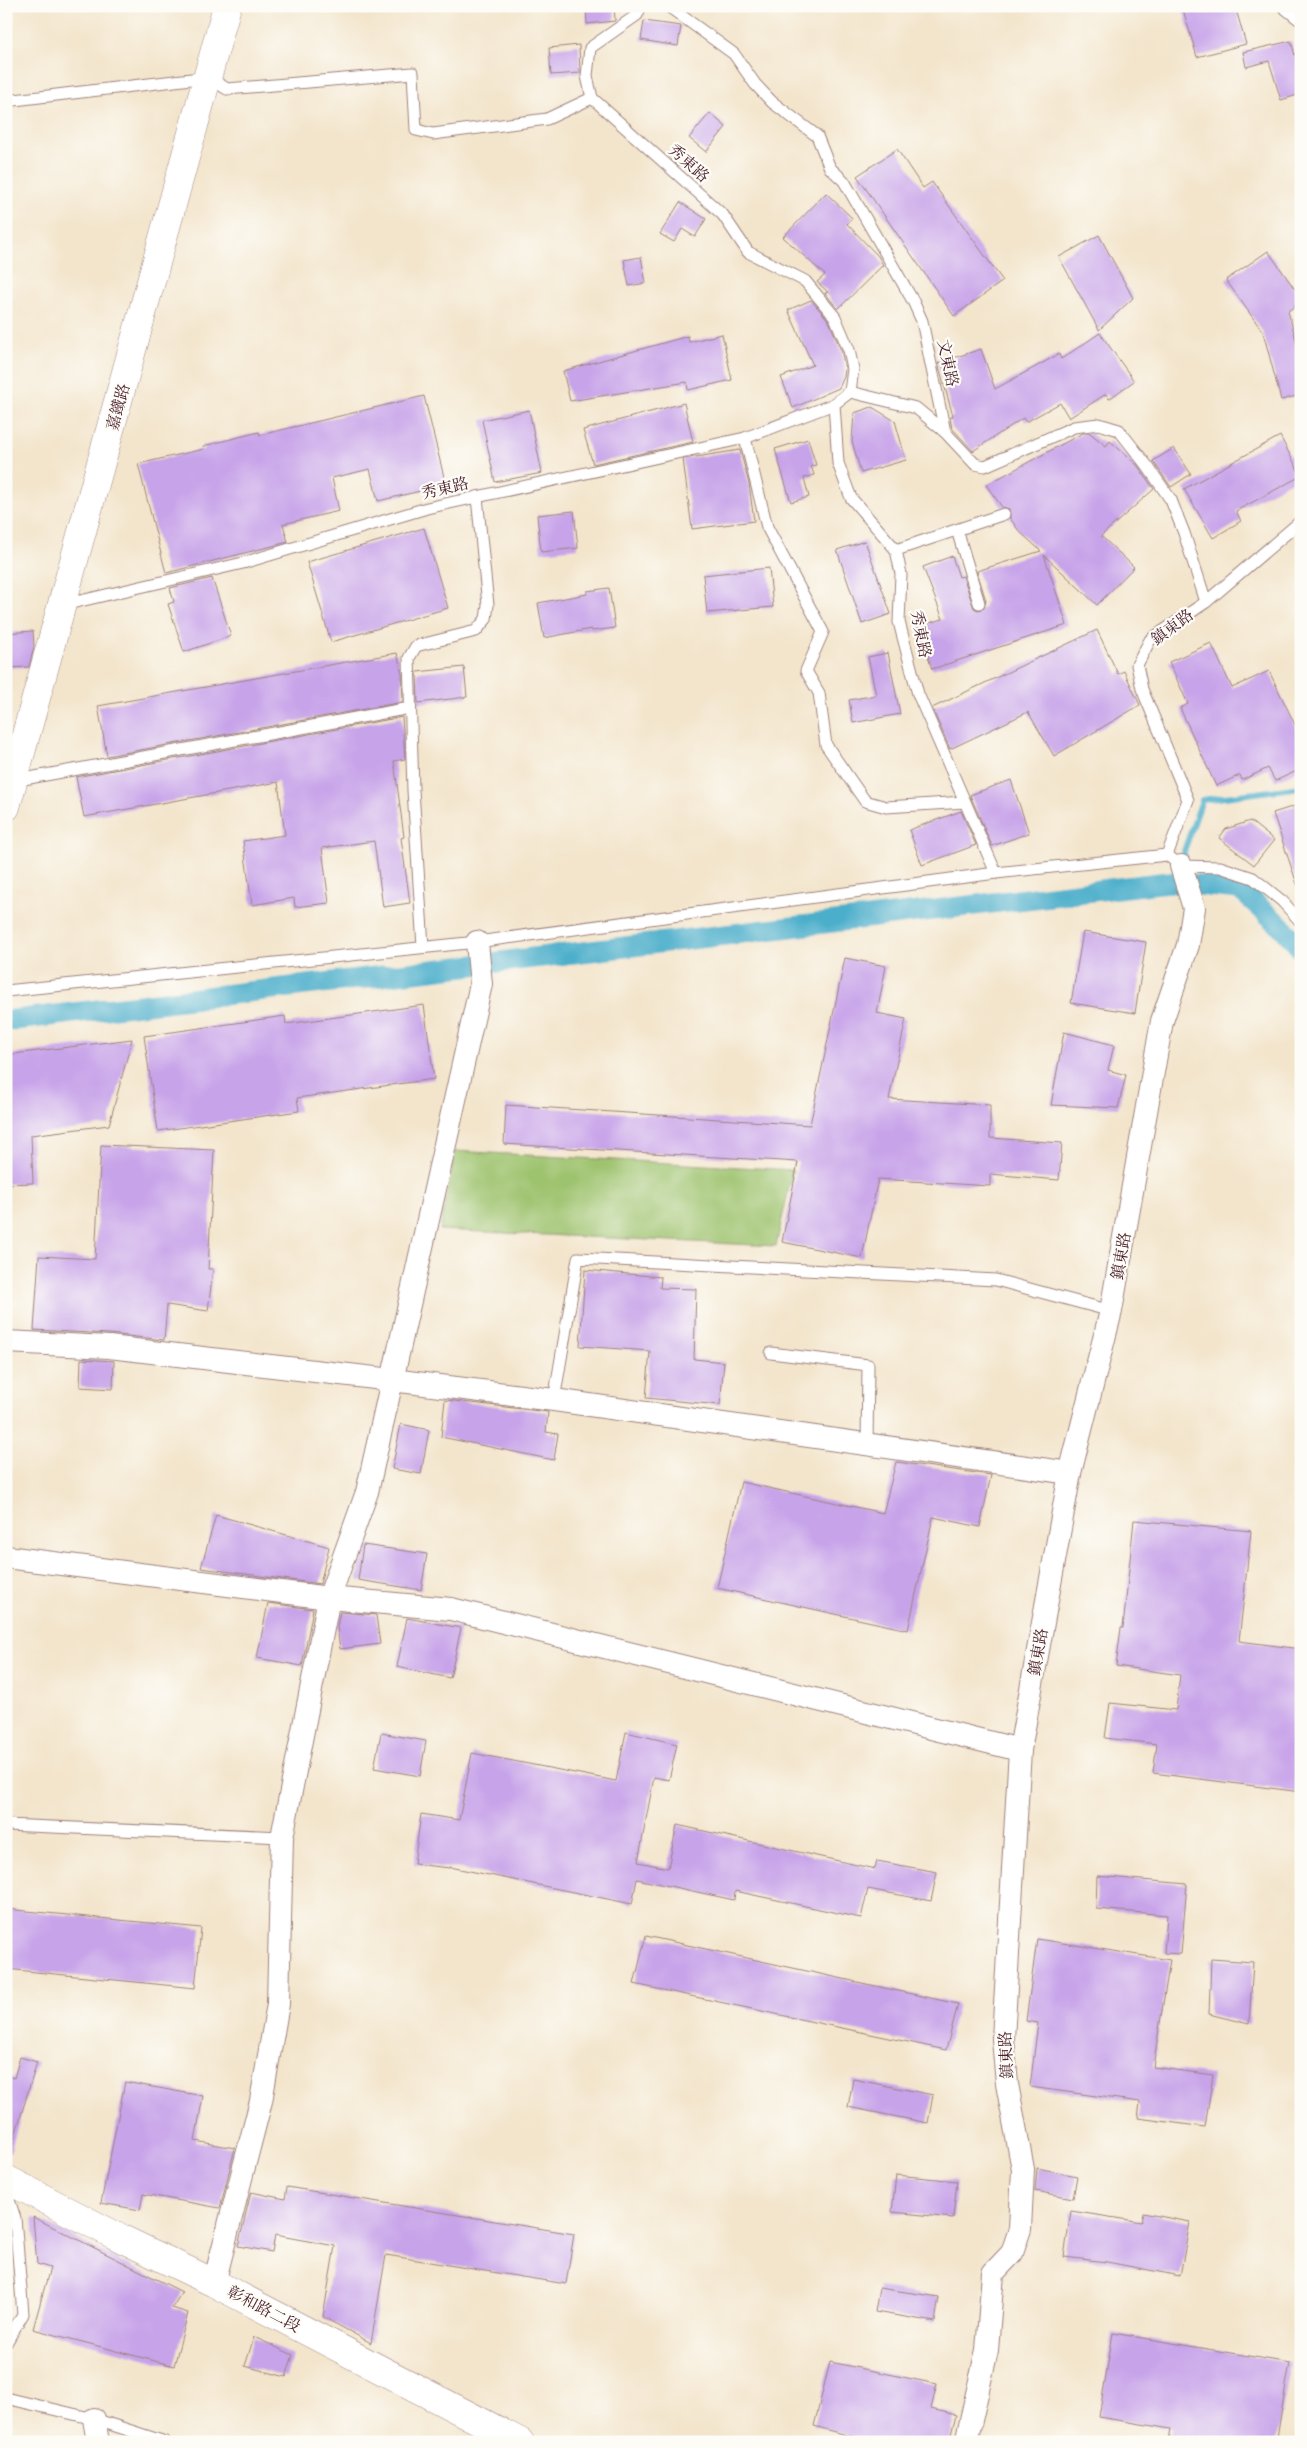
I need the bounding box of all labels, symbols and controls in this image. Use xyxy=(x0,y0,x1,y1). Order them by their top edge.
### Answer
street label: 秀東路 xyxy=(665,140,713,186)
street label: 文東路 xyxy=(934,338,962,388)
street label: 嘉鐵路 xyxy=(103,381,133,433)
street label: 秀東路 xyxy=(419,473,471,503)
street label: 鎮東路 xyxy=(1147,605,1197,649)
street label: 秀東路 xyxy=(907,609,935,659)
street label: 鎮東路 xyxy=(1107,1231,1135,1281)
street label: 鎮東路 xyxy=(1024,1627,1052,1677)
street label: 鎮東路 xyxy=(995,2031,1017,2079)
street label: 彰和路二段 xyxy=(224,2282,304,2336)

